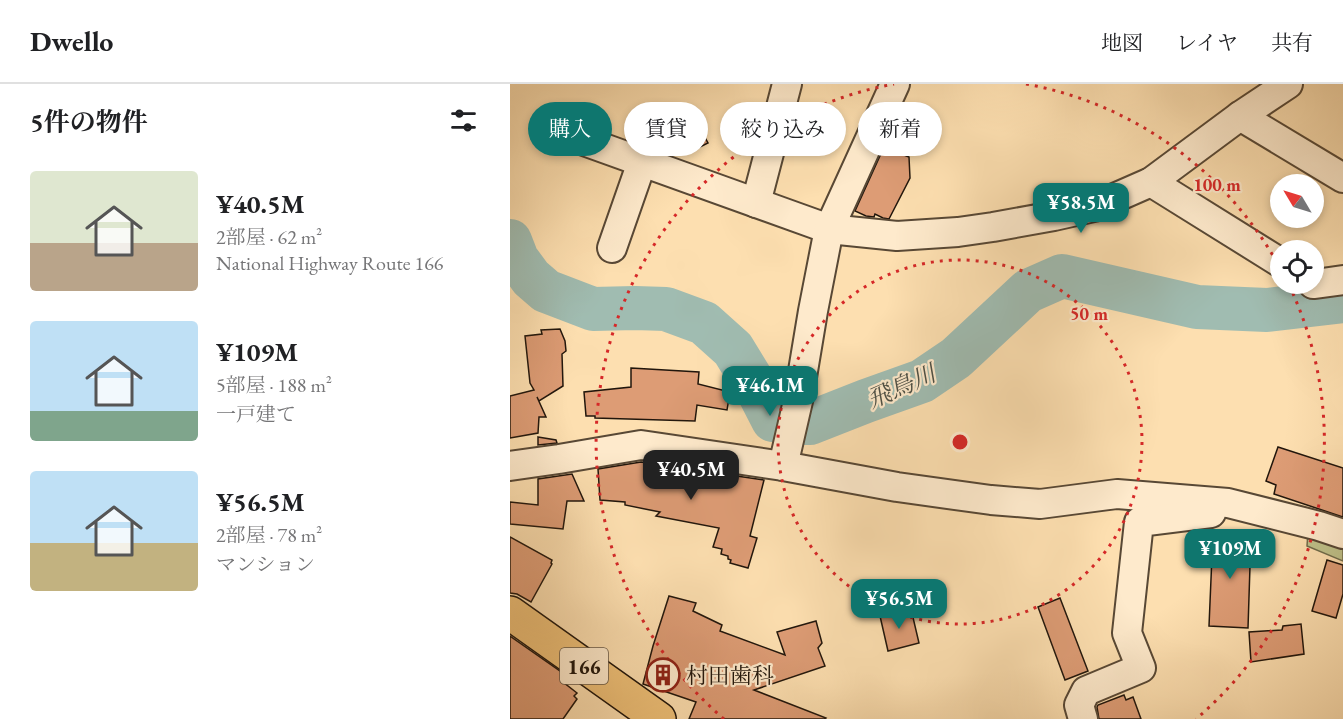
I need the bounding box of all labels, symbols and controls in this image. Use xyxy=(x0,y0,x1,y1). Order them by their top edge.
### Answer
text: Dwello xyxy=(30,23,113,59)
text: 地図 xyxy=(1101,29,1143,56)
text: レイヤ xyxy=(1176,29,1238,56)
text: 共有 xyxy=(1271,29,1313,56)
chip: 購入 xyxy=(528,102,612,156)
chip: 賃貸 xyxy=(624,102,708,156)
chip: 絞り込み xyxy=(720,102,846,156)
chip: 新着 xyxy=(858,102,942,156)
icon: filters xyxy=(447,104,480,137)
text: 5件の物件 xyxy=(30,105,148,139)
text: 100 m xyxy=(1193,173,1241,196)
north arrow xyxy=(1270,174,1324,228)
map controls xyxy=(1270,174,1324,294)
pin: ¥58.5M xyxy=(1032,183,1130,234)
text: ¥40.5M xyxy=(216,187,305,221)
text: ¥58.5M xyxy=(1047,189,1115,215)
icon: home xyxy=(78,195,150,267)
text: 2部屋 · 62 m² xyxy=(216,224,322,250)
button: locate xyxy=(1270,240,1324,294)
text: National Highway Route 166 xyxy=(216,250,443,276)
text: 50 m xyxy=(1070,302,1108,325)
text: ¥109M xyxy=(216,335,298,369)
icon: home xyxy=(78,345,150,417)
water label: 飛鳥川 xyxy=(862,356,943,415)
pin: ¥46.1M xyxy=(721,366,819,417)
text: 5部屋 · 188 m² xyxy=(216,372,332,398)
text: ¥46.1M xyxy=(736,372,804,398)
text: 一戸建て xyxy=(216,401,296,427)
centre of rings xyxy=(950,432,970,452)
pin: ¥40.5M xyxy=(642,450,740,501)
text: ¥40.5M xyxy=(657,456,725,482)
text: ¥56.5M xyxy=(216,485,305,519)
icon: home xyxy=(78,495,150,567)
text: 2部屋 · 78 m² xyxy=(216,522,322,548)
pin: ¥109M xyxy=(1188,529,1272,580)
text: ¥109M xyxy=(1198,535,1262,561)
text: マンション xyxy=(216,551,315,577)
pin: ¥56.5M xyxy=(850,579,948,630)
text: ¥56.5M xyxy=(865,585,933,611)
road number: 166 xyxy=(560,648,608,684)
building icon: 村田歯科 xyxy=(645,657,681,693)
place label: 村田歯科 xyxy=(686,661,774,690)

